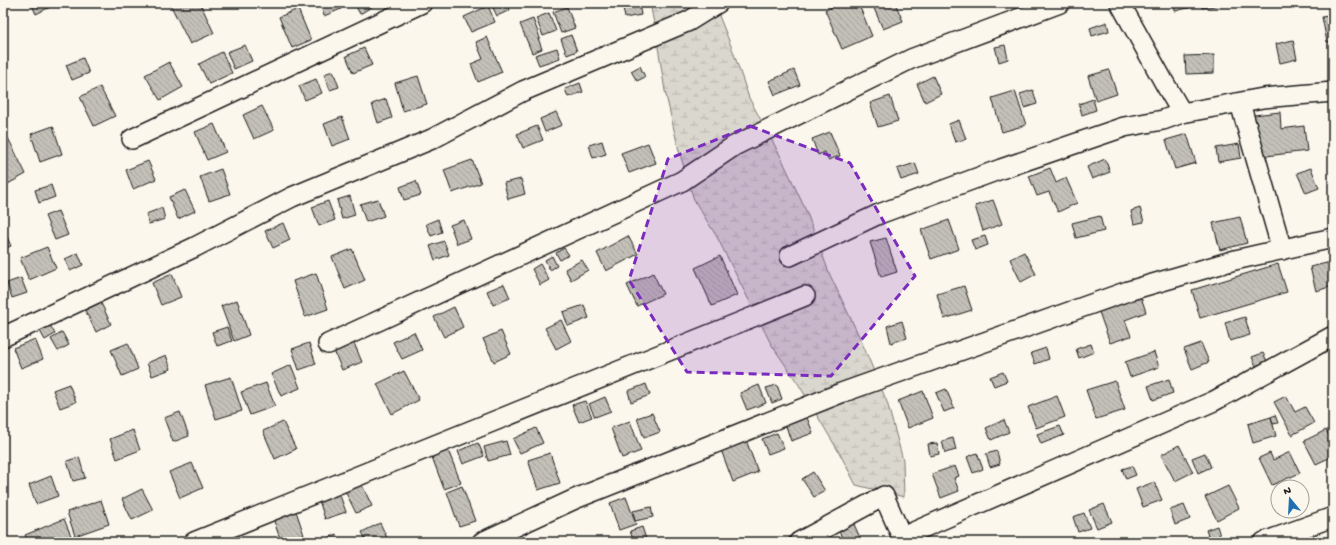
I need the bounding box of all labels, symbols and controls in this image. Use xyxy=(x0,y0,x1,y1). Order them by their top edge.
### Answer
north arrow xyxy=(1270,479,1310,519)
text: N xyxy=(1282,485,1293,498)

